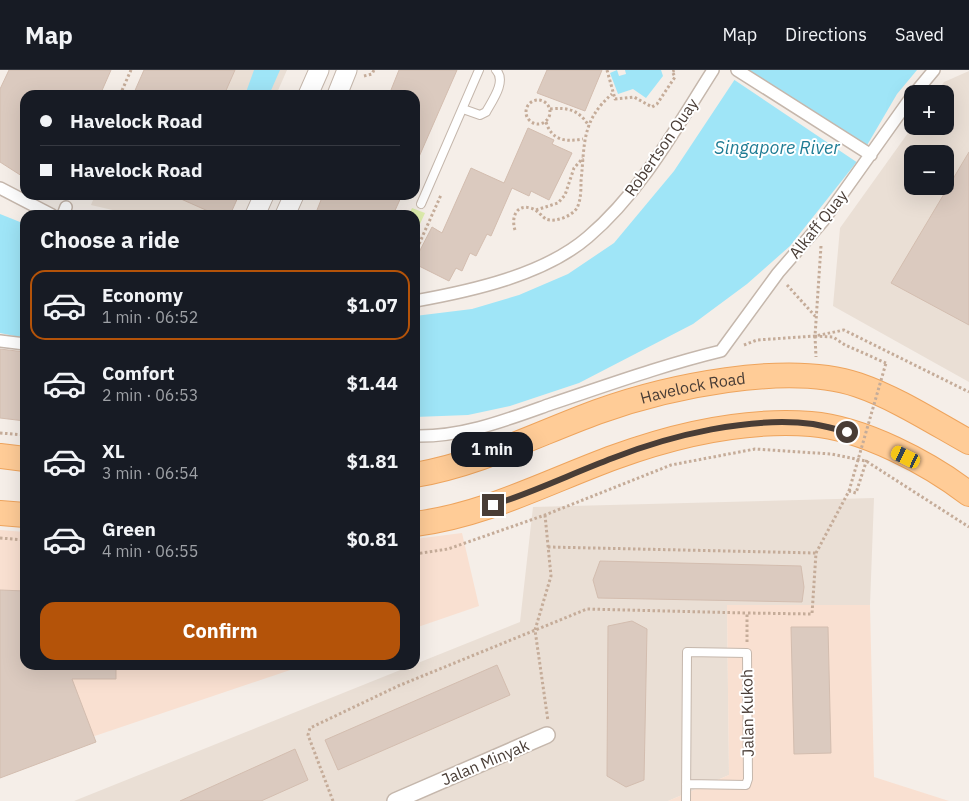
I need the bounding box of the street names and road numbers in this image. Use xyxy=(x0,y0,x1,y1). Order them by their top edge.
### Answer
street label: Robertson Quay xyxy=(620,94,702,200)
street label: Alkaff Quay xyxy=(784,186,852,262)
street label: Havelock Road xyxy=(638,368,746,408)
street label: Jalan Kukoh xyxy=(736,669,758,757)
street label: Jalan Minyak xyxy=(438,734,532,789)

